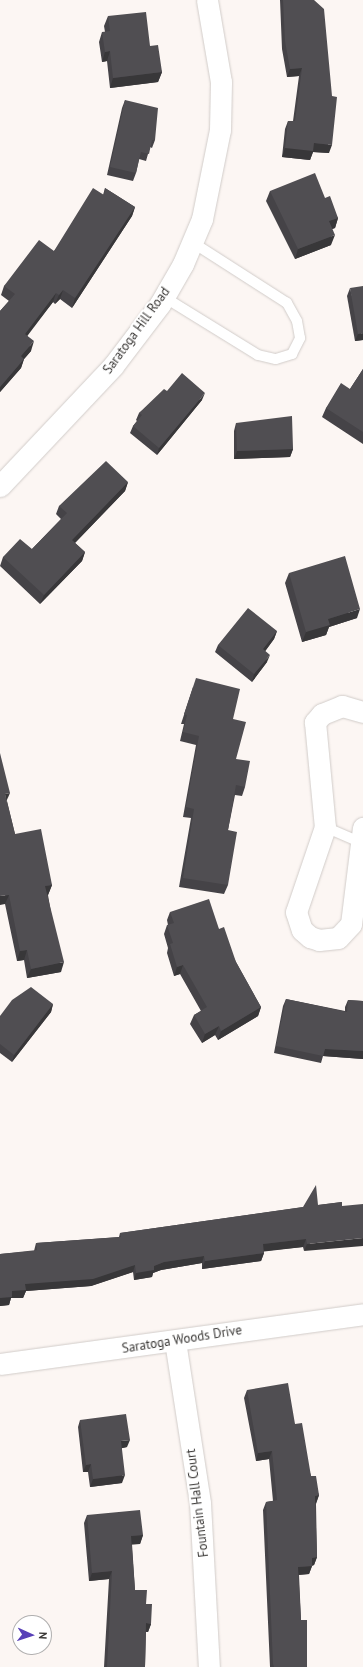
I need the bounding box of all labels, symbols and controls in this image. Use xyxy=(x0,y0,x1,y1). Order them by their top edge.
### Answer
street label: Saratoga Hill Road xyxy=(100,285,174,377)
street label: Saratoga Woods Drive xyxy=(121,1323,243,1357)
street label: Fountain Hall Court xyxy=(184,1448,212,1558)
north arrow xyxy=(12,1615,52,1655)
text: N xyxy=(36,1632,50,1640)

